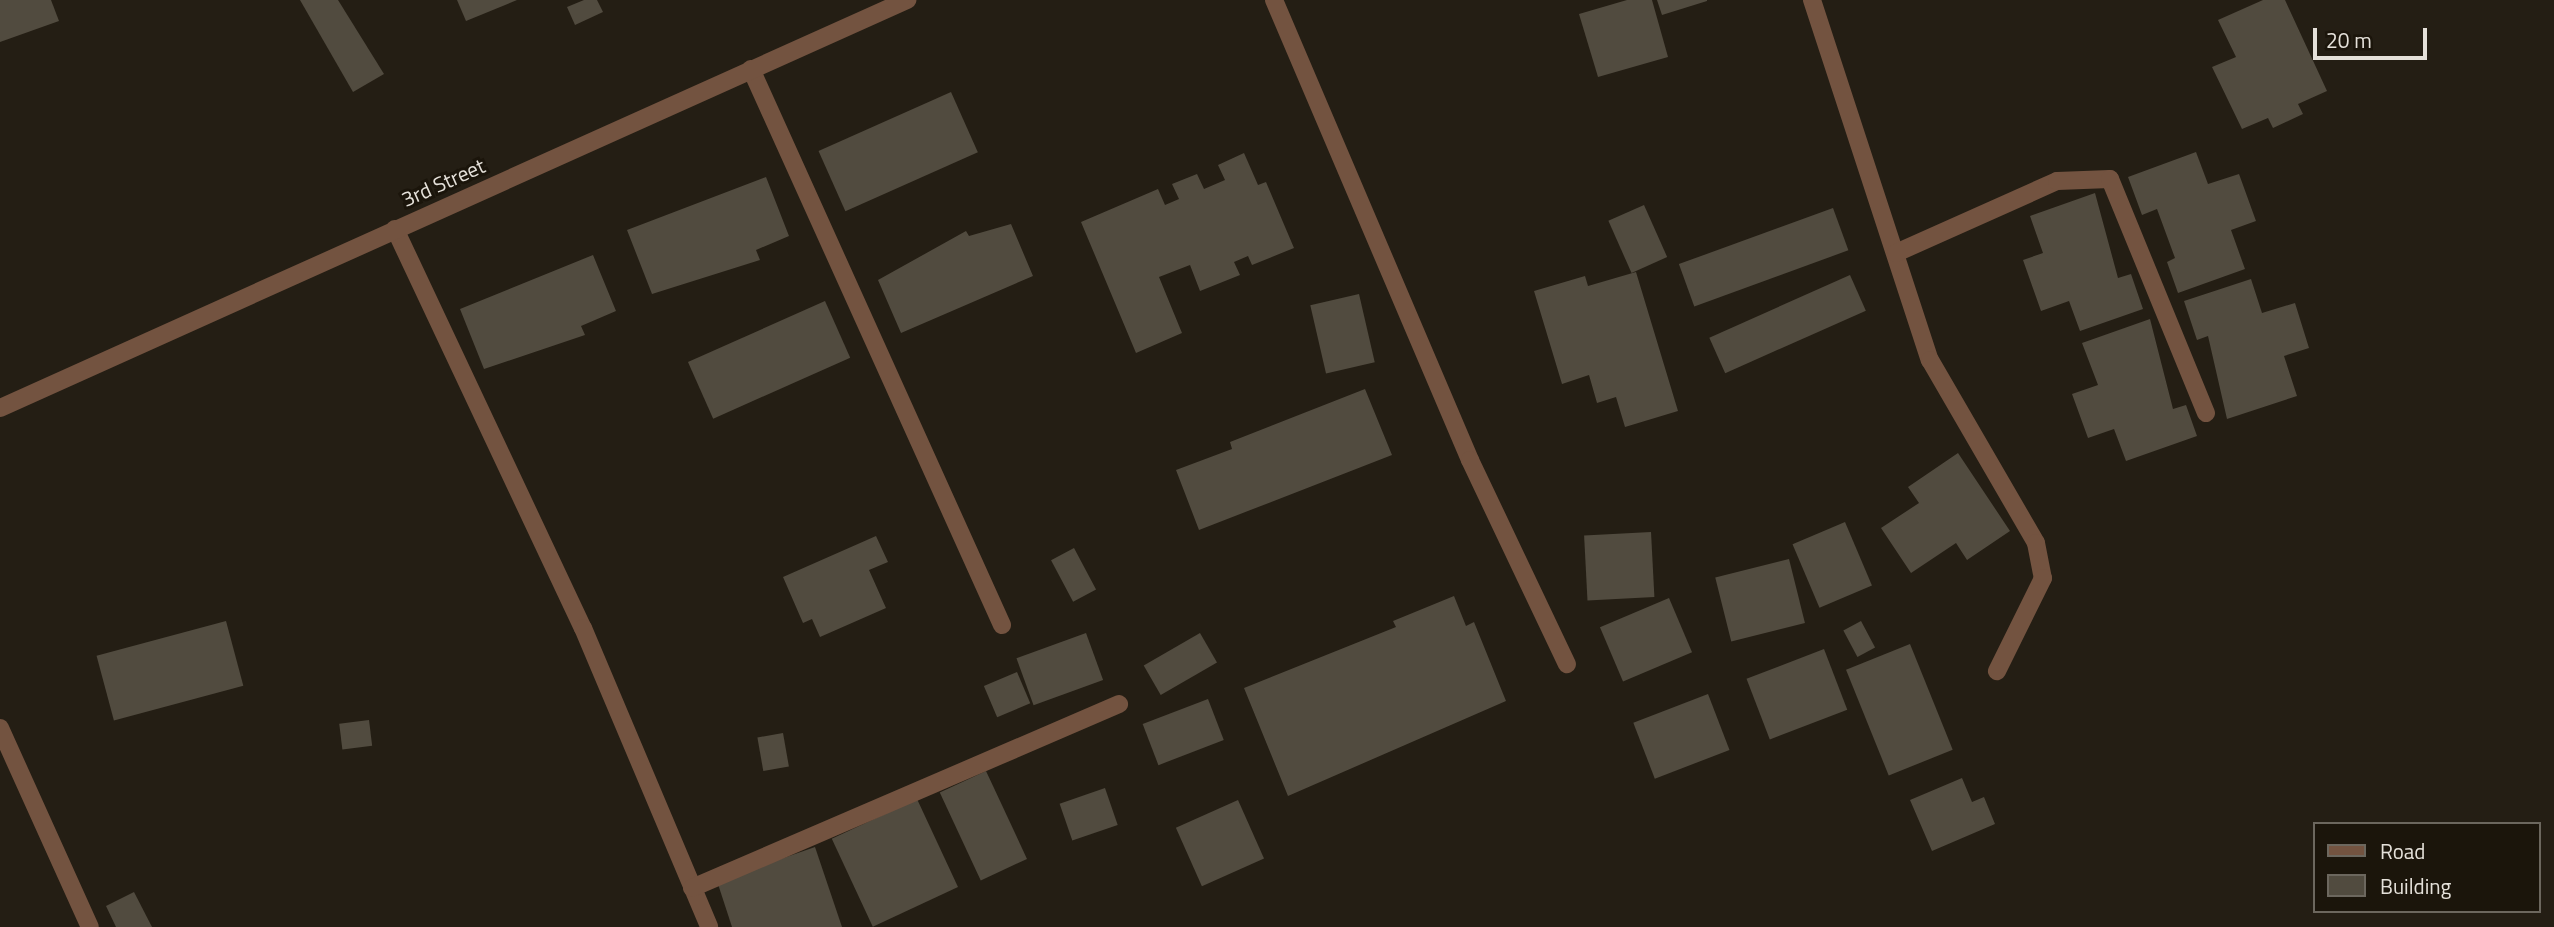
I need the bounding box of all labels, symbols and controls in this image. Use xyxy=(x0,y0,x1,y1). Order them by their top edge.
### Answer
scale bar xyxy=(2316,14,2430,58)
text: 20 m xyxy=(2326,24,2372,56)
street label: 3rd Street xyxy=(397,152,489,212)
legend xyxy=(2312,822,2540,913)
text: Road xyxy=(2380,835,2425,867)
text: Building xyxy=(2380,870,2451,902)

